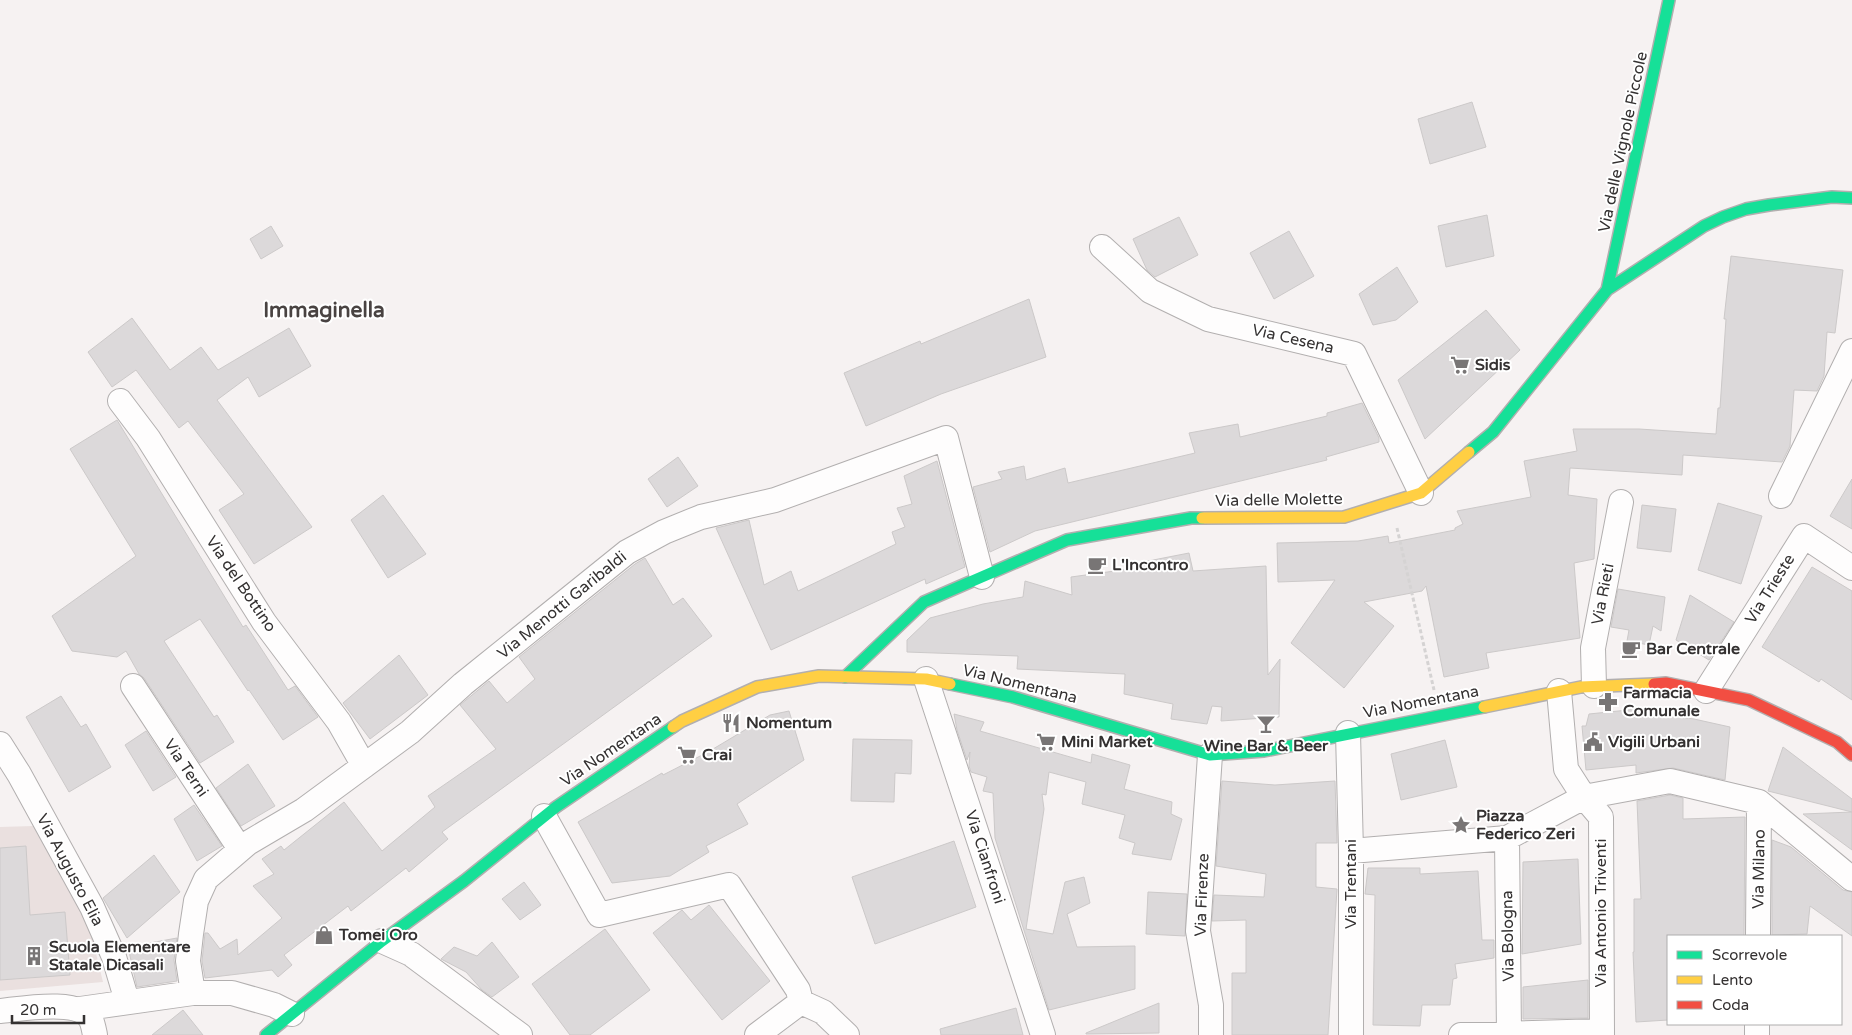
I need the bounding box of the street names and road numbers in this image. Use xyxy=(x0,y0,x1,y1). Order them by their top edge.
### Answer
street label: Via delle Vignole Piccole xyxy=(1594,50,1652,234)
street label: Via Cesena xyxy=(1250,320,1336,358)
street label: Via delle Molette xyxy=(1215,489,1343,511)
street label: Via del Bottino xyxy=(201,532,281,636)
street label: Via Menotti Garibaldi xyxy=(493,547,631,663)
street label: Via Trieste xyxy=(1741,550,1799,628)
street label: Via Rieti xyxy=(1587,561,1619,627)
street label: Via Nomentana xyxy=(961,660,1079,708)
street label: Via Nomentana xyxy=(1361,681,1481,723)
street label: Via Nomentana xyxy=(557,709,665,791)
street label: Via Terni xyxy=(159,735,213,801)
street label: Via Cianfroni xyxy=(960,808,1010,906)
street label: Via Augusto Elia xyxy=(32,811,108,929)
street label: Via Milano xyxy=(1748,829,1770,909)
street label: Via Trentani xyxy=(1341,839,1361,929)
street label: Via Antonio Triventi xyxy=(1591,839,1611,987)
street label: Via Firenze xyxy=(1191,853,1213,937)
street label: Via Bologna xyxy=(1497,890,1519,982)

